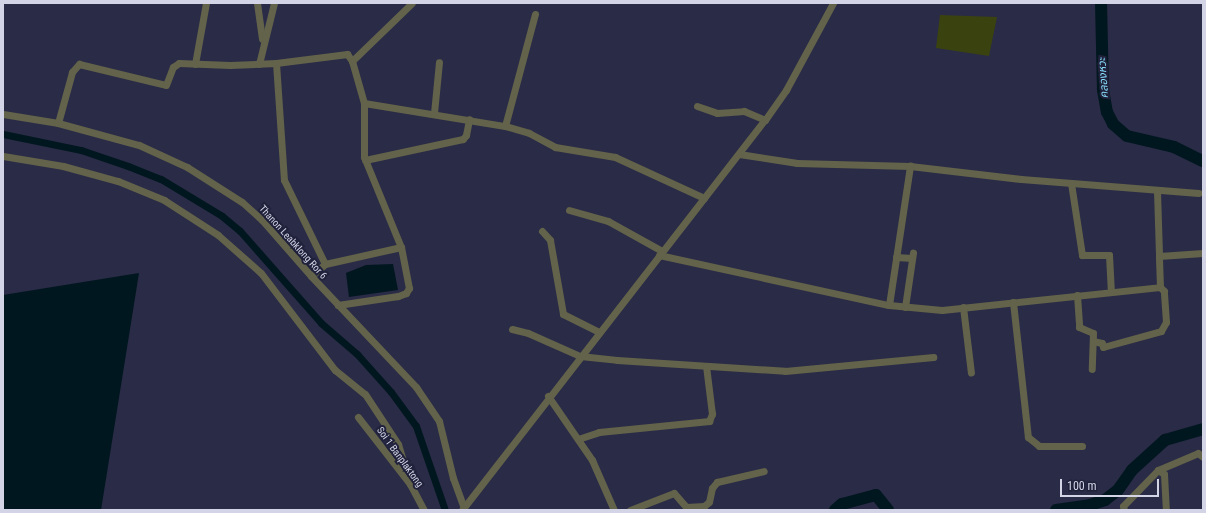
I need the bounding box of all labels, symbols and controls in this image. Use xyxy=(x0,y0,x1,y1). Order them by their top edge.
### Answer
water label: คลองหวะ xyxy=(1096,57,1112,99)
street label: Thanon Leabklong Ror 6 xyxy=(257,203,329,281)
street label: Soi 1 Banplaktong xyxy=(374,425,426,489)
scale bar xyxy=(1062,471,1161,497)
text: 100 m xyxy=(1067,479,1097,493)

